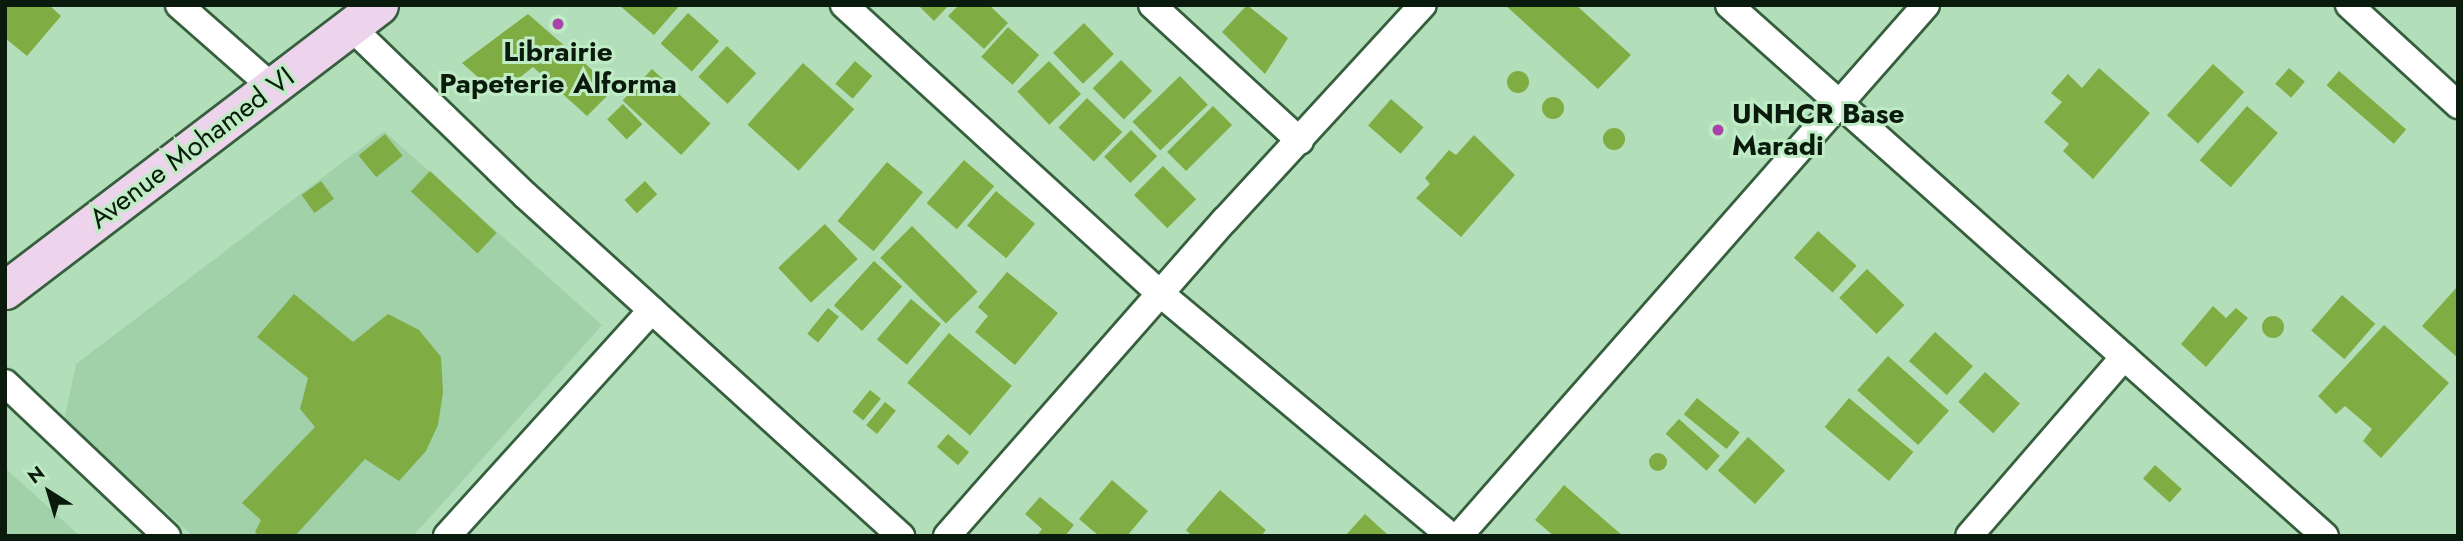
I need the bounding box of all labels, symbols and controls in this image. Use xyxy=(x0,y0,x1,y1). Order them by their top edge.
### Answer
marker: Librairie Papeterie Alforma xyxy=(550,16,566,32)
place label: Librairie Papeterie Alforma xyxy=(439,35,677,101)
street label: Avenue Mohamed VI xyxy=(83,60,301,236)
place label: UNHCR Base Maradi xyxy=(1732,97,1905,163)
marker: UNHCR Base Maradi xyxy=(1710,122,1726,138)
north arrow xyxy=(14,457,84,527)
text: N xyxy=(22,460,50,490)

